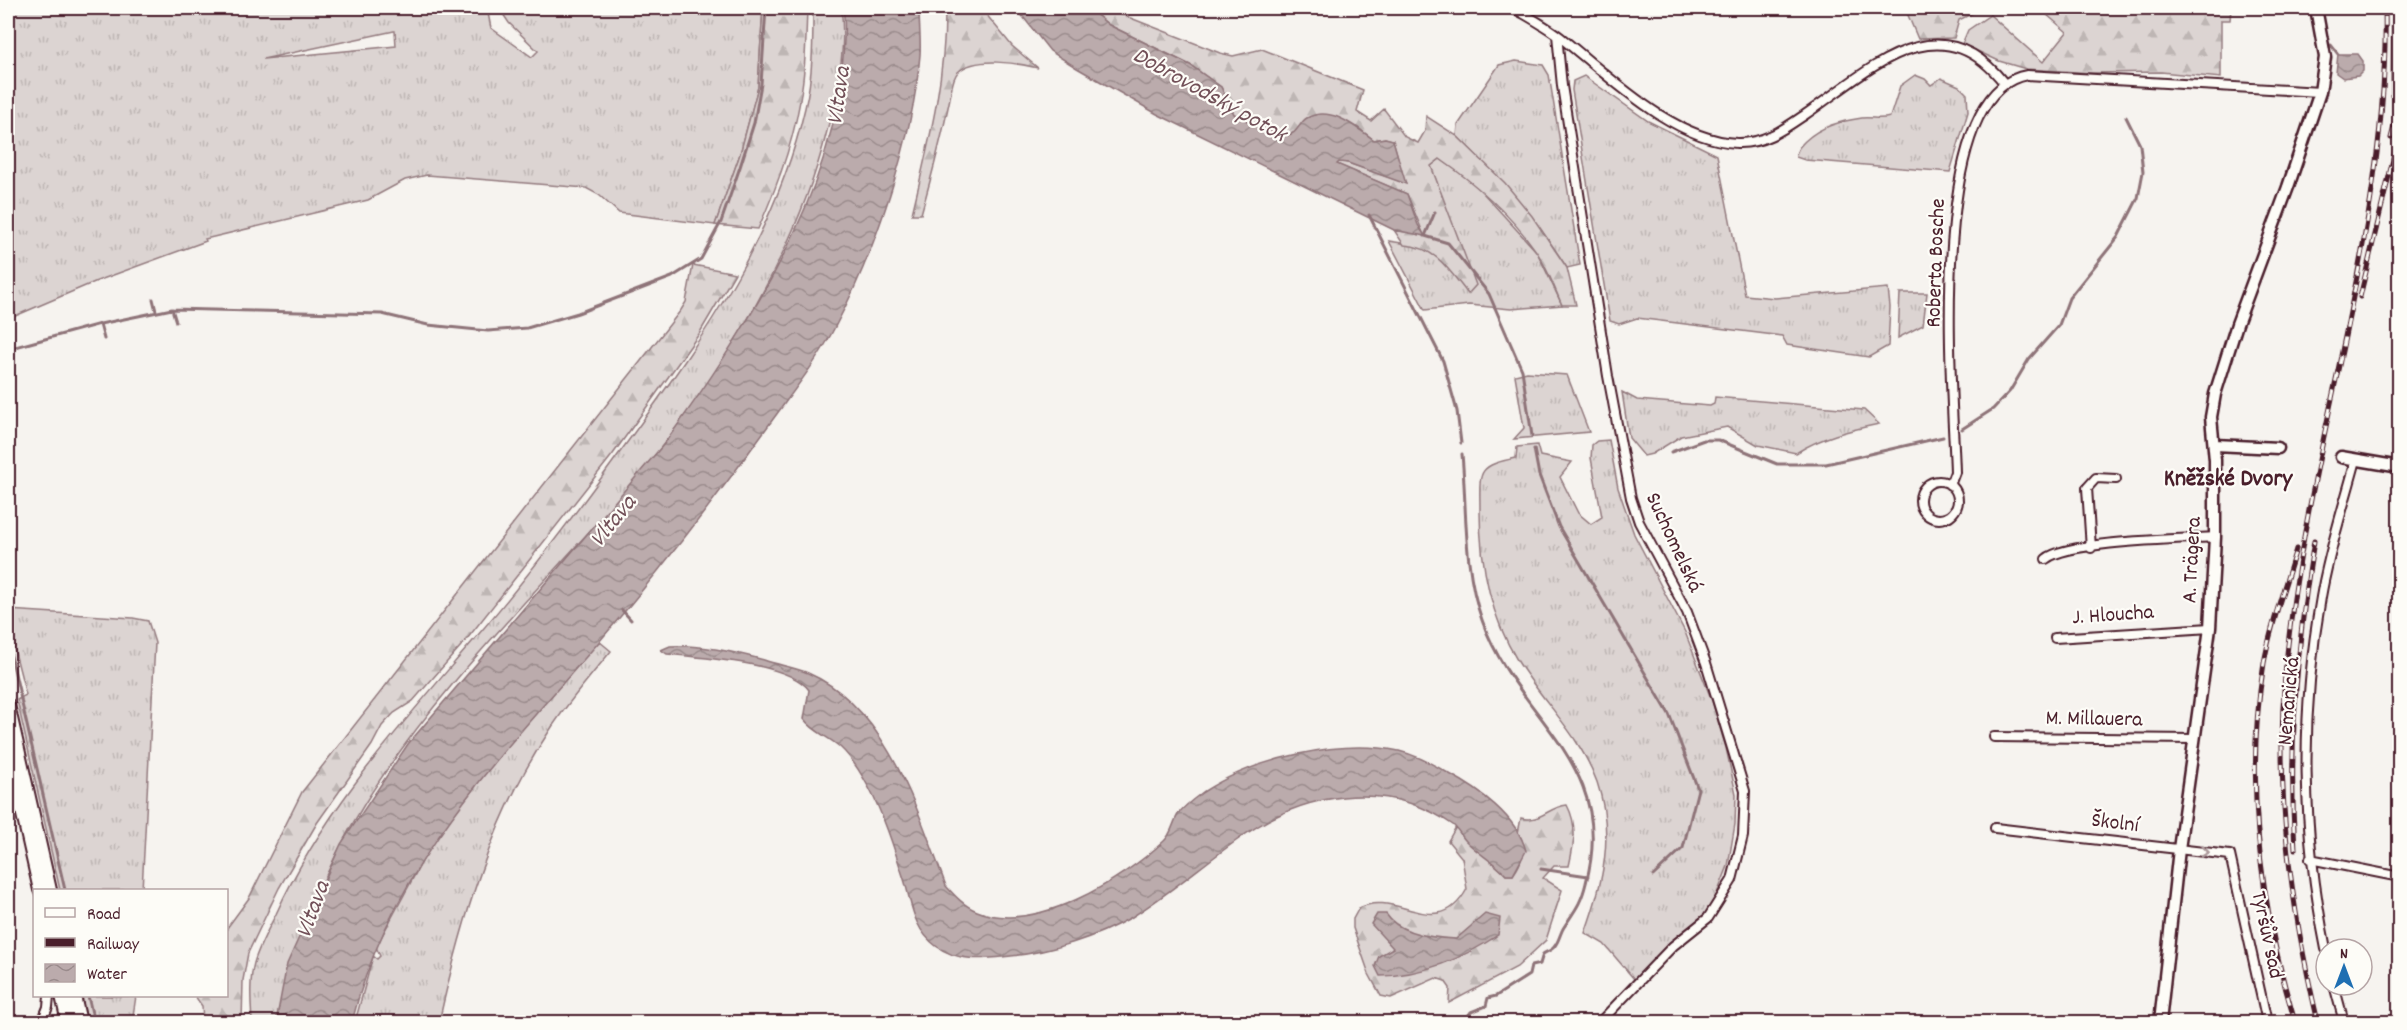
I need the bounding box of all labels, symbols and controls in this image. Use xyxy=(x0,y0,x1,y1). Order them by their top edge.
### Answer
water label: Dobrovodský potok xyxy=(1126,40,1294,153)
water label: Vltava xyxy=(819,63,861,127)
street label: Roberta Bosche xyxy=(1919,198,1955,328)
district label: Kněžské Dvory xyxy=(2164,463,2293,497)
water label: Vltava xyxy=(582,487,647,555)
street label: Suchomelská xyxy=(1636,488,1710,598)
street label: A. Trägera xyxy=(2175,515,2211,604)
street label: J. Hloucha xyxy=(2071,598,2156,634)
street label: Nemanická xyxy=(2271,655,2309,747)
street label: M. Millauera xyxy=(2045,704,2143,736)
street label: Školní xyxy=(2090,806,2142,843)
one-way arrow xyxy=(2200,846,2209,858)
water label: Vltava xyxy=(288,875,341,943)
street label: Tyršův sad xyxy=(2242,888,2290,982)
legend xyxy=(33,889,228,997)
text: Road xyxy=(87,903,121,928)
text: Railway xyxy=(87,933,140,958)
north arrow xyxy=(2314,937,2374,997)
text: N xyxy=(2340,943,2348,966)
text: Water xyxy=(87,963,127,988)

